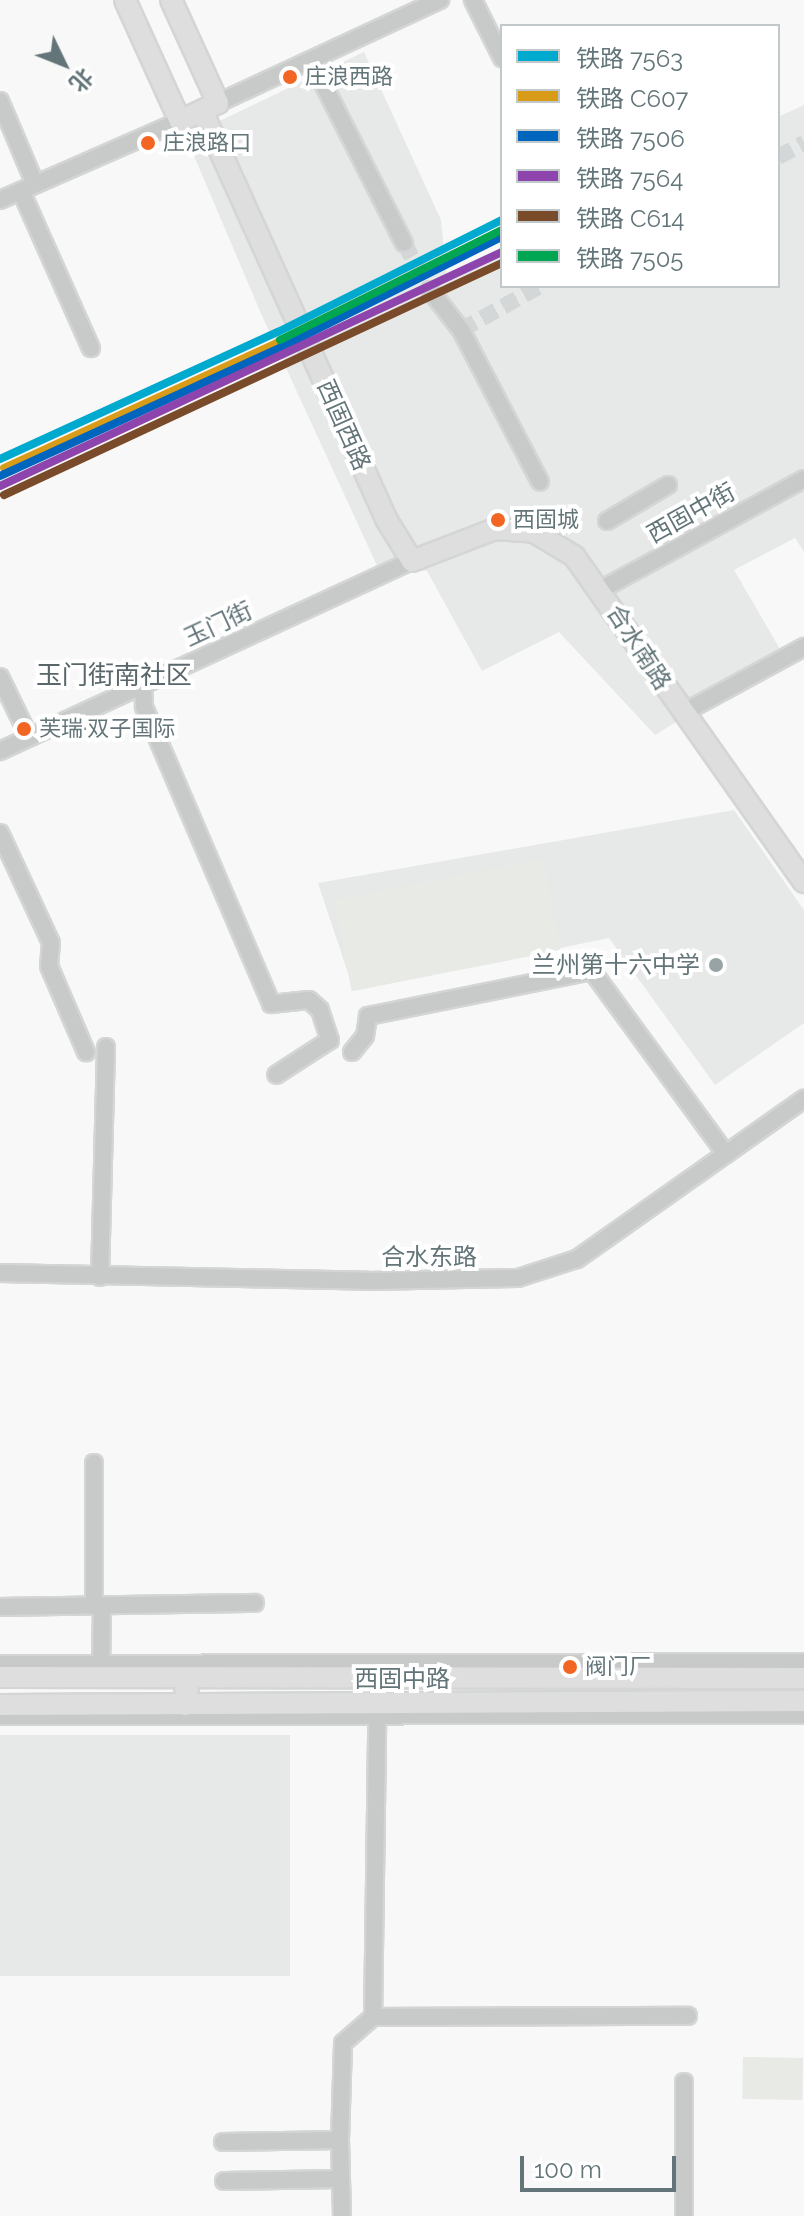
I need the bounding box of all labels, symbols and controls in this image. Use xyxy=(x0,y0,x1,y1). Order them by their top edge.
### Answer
north arrow xyxy=(24,24,104,104)
legend xyxy=(500,24,780,288)
text: 铁路 7563 xyxy=(576,44,683,73)
text: 北 xyxy=(65,63,99,97)
place label: 庄浪西路 xyxy=(305,64,393,90)
marker: 庄浪西路 xyxy=(282,69,298,85)
text: 铁路 C607 xyxy=(576,84,688,113)
text: 铁路 7506 xyxy=(576,124,685,153)
place label: 庄浪路口 xyxy=(163,130,251,156)
marker: 庄浪路口 xyxy=(140,135,156,151)
text: 铁路 7564 xyxy=(576,164,683,193)
text: 铁路 C614 xyxy=(576,204,684,233)
text: 铁路 7505 xyxy=(576,244,683,273)
street label: 西固西路 xyxy=(311,375,377,475)
street label: 西固中街 xyxy=(642,477,740,549)
place label: 西固城 xyxy=(513,507,579,533)
marker: 西固城 xyxy=(490,512,506,528)
street label: 玉门街 xyxy=(179,596,257,652)
street label: 合水南路 xyxy=(601,599,677,695)
district label: 玉门街南社区 xyxy=(36,660,192,692)
place label: 芙瑞·双子国际 xyxy=(39,716,175,742)
marker: 芙瑞·双子国际 xyxy=(16,721,32,737)
place label: 兰州第十六中学 xyxy=(532,951,700,979)
marker: 兰州第十六中学 xyxy=(707,956,725,974)
street label: 合水东路 xyxy=(381,1243,477,1271)
place label: 阀门厂 xyxy=(585,1654,651,1680)
marker: 阀门厂 xyxy=(562,1659,578,1675)
street label: 西固中路 xyxy=(354,1665,450,1693)
scale bar xyxy=(524,2140,680,2190)
text: 100 m xyxy=(534,2155,602,2184)

